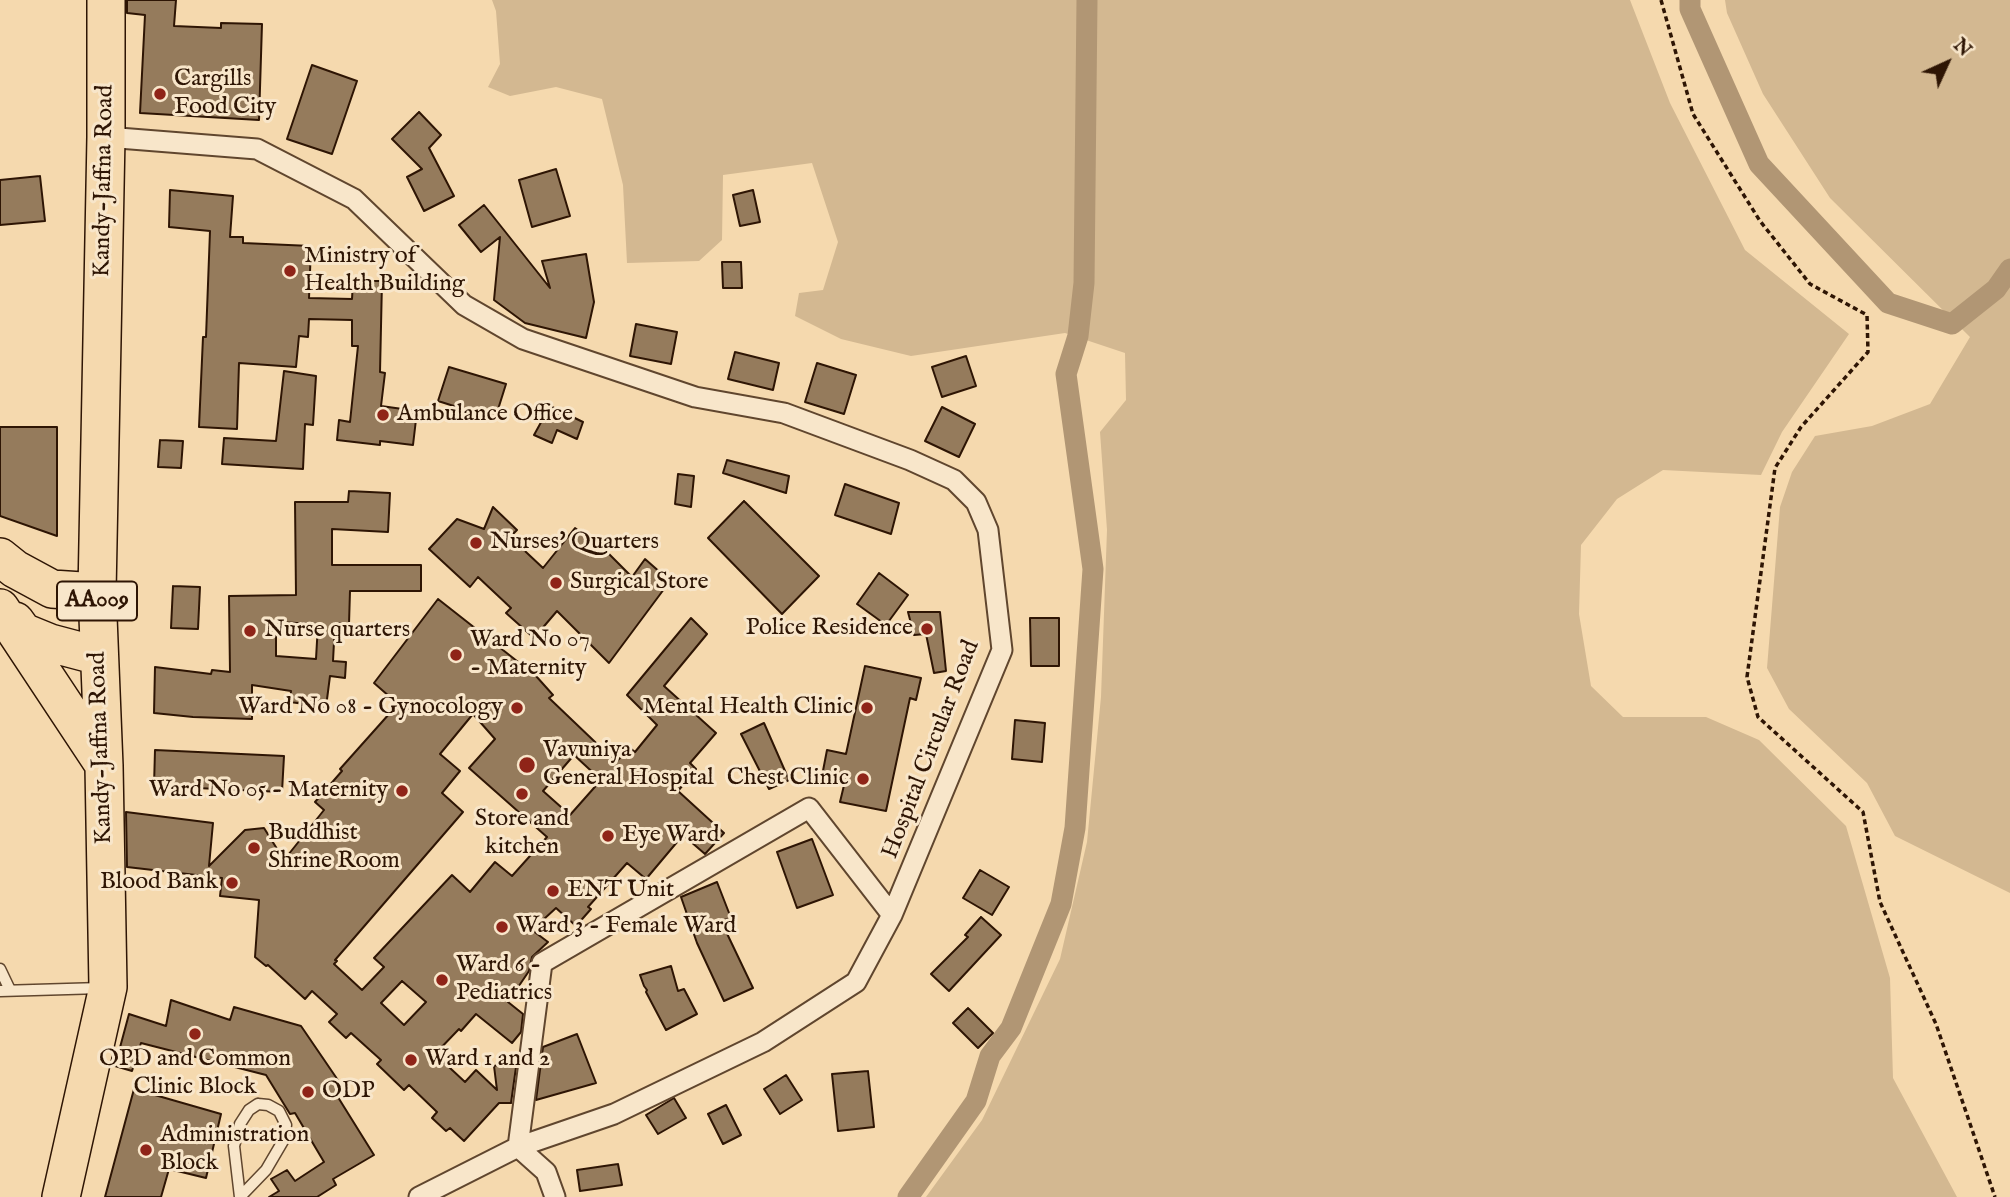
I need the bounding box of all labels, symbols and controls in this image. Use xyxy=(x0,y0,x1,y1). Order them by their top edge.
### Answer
north arrow xyxy=(1912,28,1982,98)
text: N xyxy=(1948,34,1976,62)
place label: Cargills Food City xyxy=(174,66,276,122)
street label: Kandy-Jaffna Road xyxy=(89,84,121,278)
marker: Cargills Food City xyxy=(152,86,168,102)
place label: Ministry of Health Building xyxy=(304,243,465,299)
marker: Ministry of Health Building xyxy=(282,263,298,279)
place label: Ambulance Office xyxy=(397,401,573,429)
marker: Ambulance Office xyxy=(375,407,391,423)
place label: Nurses' Quarters xyxy=(490,529,659,557)
marker: Nurses' Quarters xyxy=(468,535,484,551)
place label: Surgical Store xyxy=(570,569,709,597)
marker: Surgical Store xyxy=(548,575,564,591)
road number: AA009 xyxy=(57,582,137,621)
place label: Police Residence xyxy=(745,615,913,643)
place label: Nurse quarters xyxy=(264,617,410,645)
marker: Police Residence xyxy=(919,621,935,637)
marker: Nurse quarters xyxy=(242,623,258,639)
place label: Ward No 07 - Maternity xyxy=(470,627,590,683)
street label: Hospital Circular Road xyxy=(877,637,987,863)
marker: Ward No 07 - Maternity xyxy=(448,647,464,663)
street label: Kandy-Jaffna Road xyxy=(84,651,120,845)
place label: Ward No 08 - Gynocology xyxy=(239,694,503,722)
place label: Mental Health Clinic xyxy=(642,694,853,722)
marker: Ward No 08 - Gynocology xyxy=(509,700,525,716)
marker: Mental Health Clinic xyxy=(859,700,875,716)
place label: Vavuniya General Hospital xyxy=(543,737,714,793)
marker: Vavuniya General Hospital xyxy=(517,755,537,775)
place label: Chest Clinic xyxy=(727,765,849,793)
marker: Chest Clinic xyxy=(855,771,871,787)
place label: Ward No 05 - Maternity xyxy=(149,777,388,805)
marker: Ward No 05 - Maternity xyxy=(394,783,410,799)
marker: Store and kitchen xyxy=(514,786,530,802)
place label: Store and kitchen xyxy=(475,806,569,862)
place label: Buddhist Shrine Room xyxy=(268,820,400,876)
place label: Eye Ward xyxy=(622,822,719,850)
marker: Eye Ward xyxy=(600,828,616,844)
marker: Buddhist Shrine Room xyxy=(246,840,262,856)
place label: Blood Bank xyxy=(100,869,218,897)
marker: Blood Bank xyxy=(224,875,240,891)
place label: ENT Unit xyxy=(567,877,674,905)
marker: ENT Unit xyxy=(545,883,561,899)
place label: Ward 3 - Female Ward xyxy=(516,913,736,941)
marker: Ward 3 - Female Ward xyxy=(494,919,510,935)
place label: Ward 6 - Pediatrics xyxy=(456,952,552,1008)
marker: Ward 6 - Pediatrics xyxy=(434,972,450,988)
marker: OPD and Common Clinic Block xyxy=(187,1026,203,1042)
place label: OPD and Common Clinic Block xyxy=(99,1046,291,1102)
place label: Ward 1 and 2 xyxy=(425,1046,550,1074)
marker: Ward 1 and 2 xyxy=(403,1052,419,1068)
place label: ODP xyxy=(322,1078,375,1106)
marker: ODP xyxy=(300,1084,316,1100)
place label: Administration Block xyxy=(160,1122,309,1178)
marker: Administration Block xyxy=(138,1142,154,1158)

